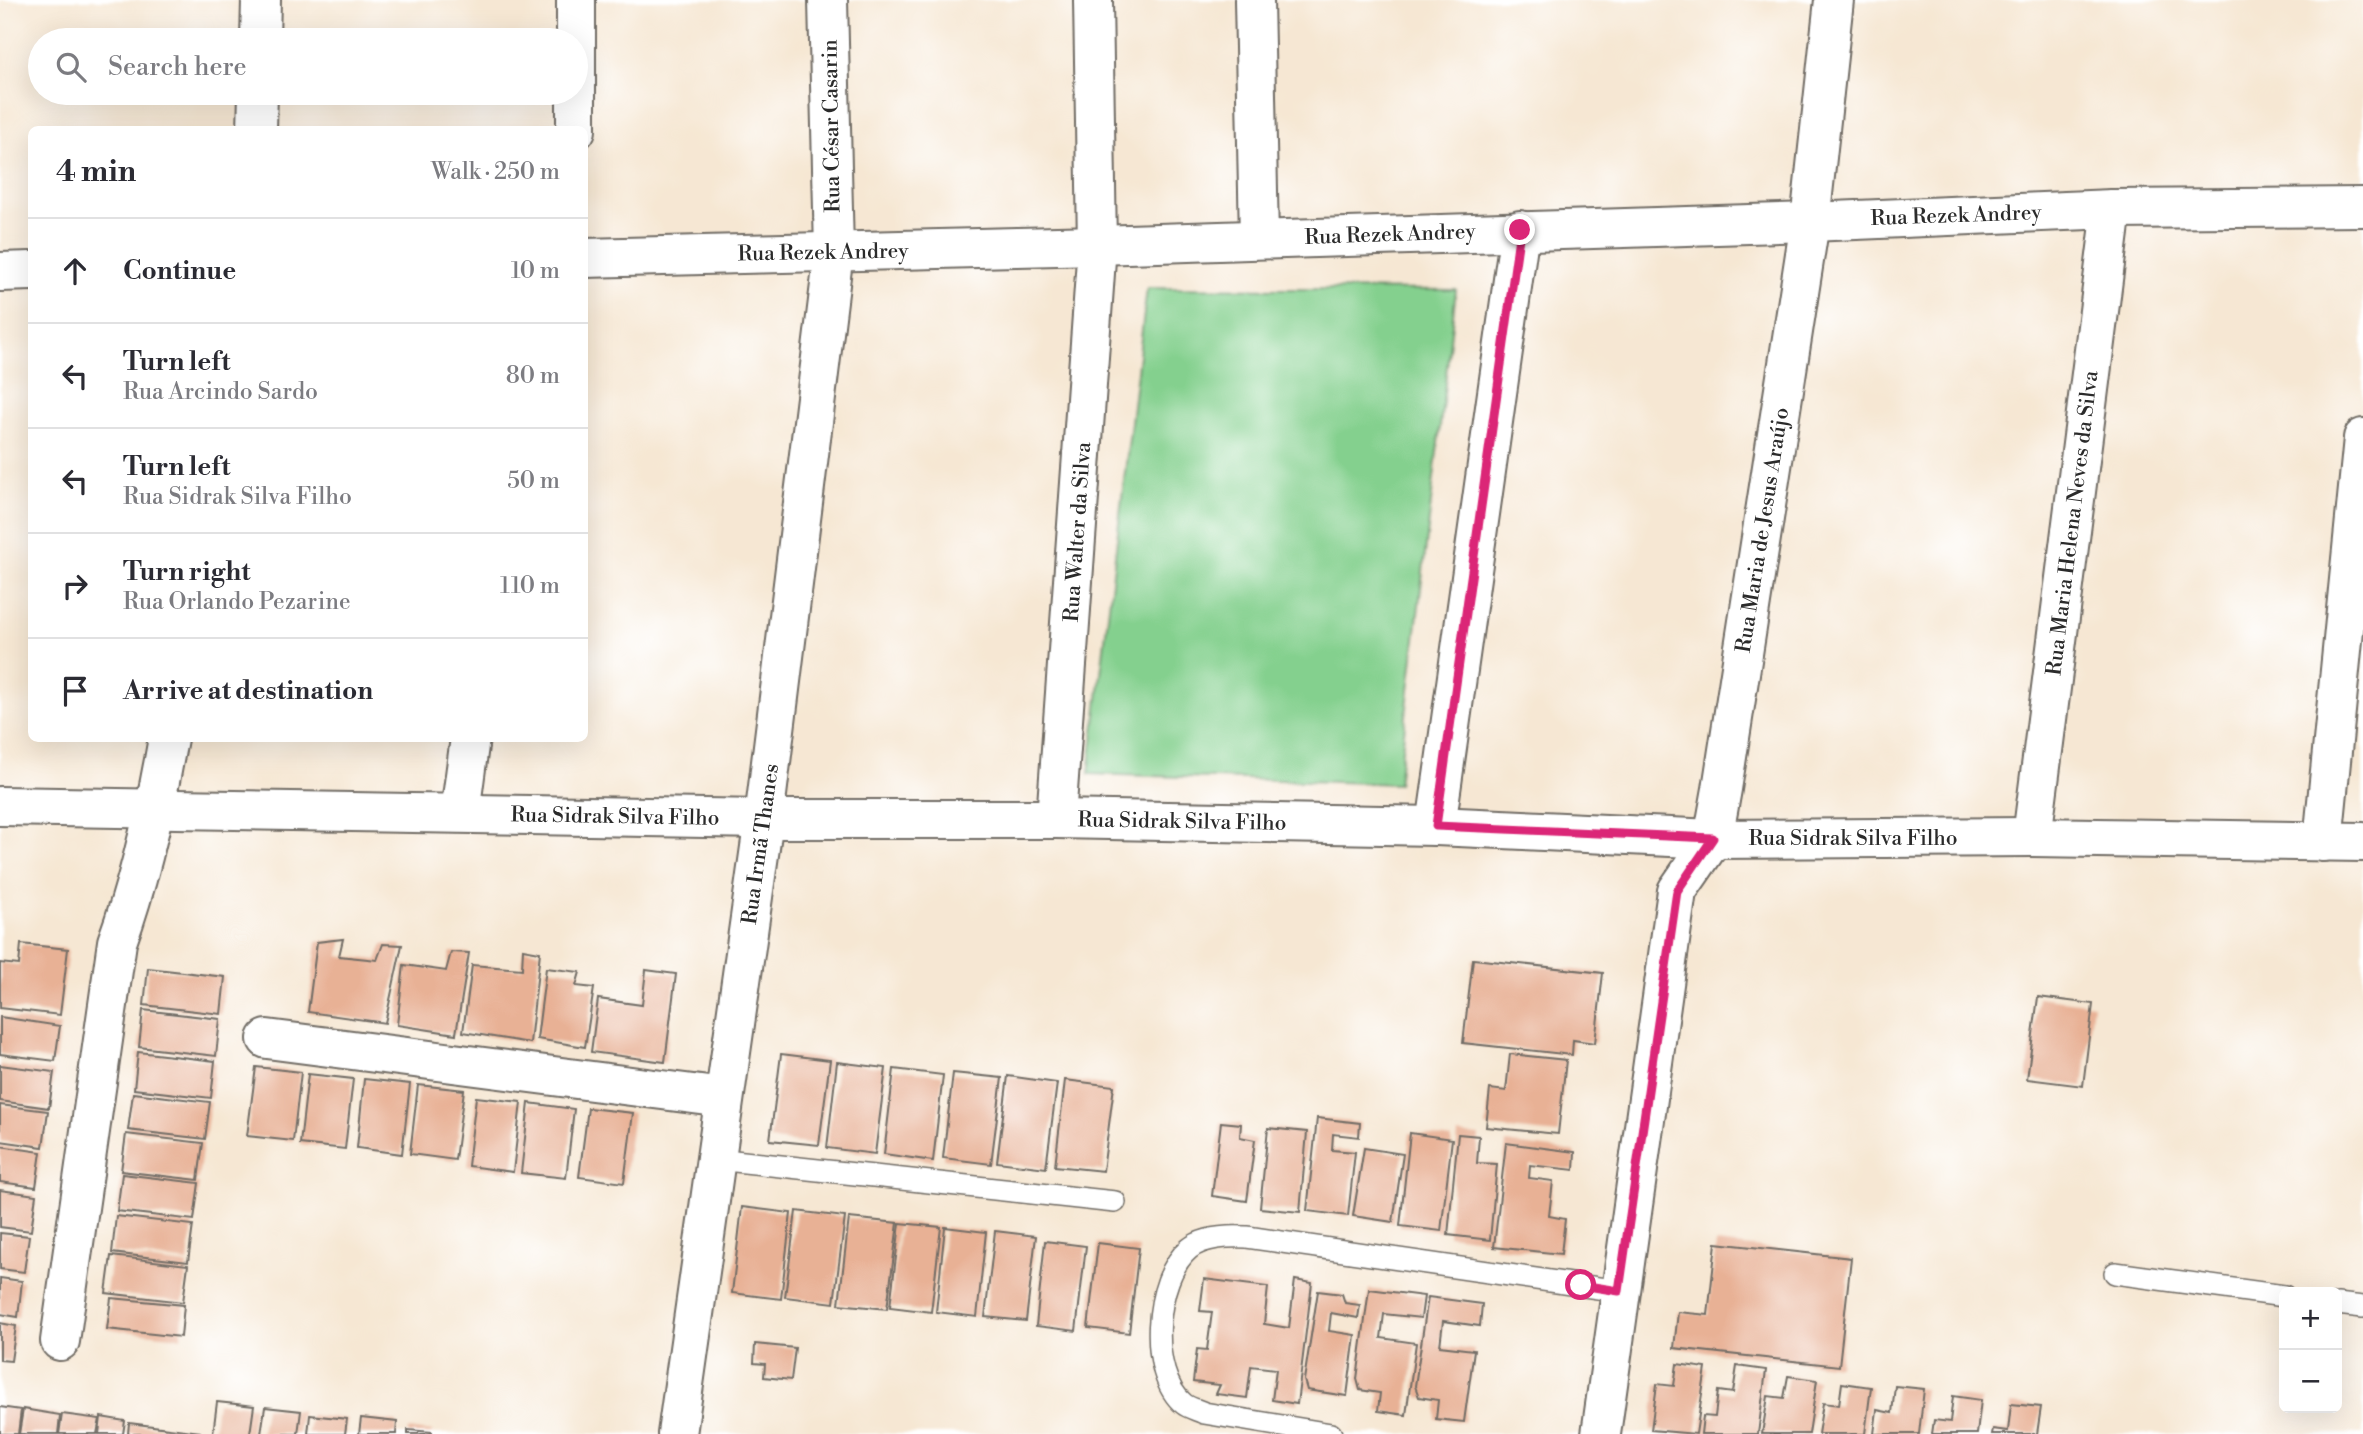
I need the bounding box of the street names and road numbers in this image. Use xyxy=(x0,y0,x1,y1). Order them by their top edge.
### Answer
street label: Rua César Casarin xyxy=(817,39,847,213)
street label: Rua Rezek Andrey xyxy=(1870,200,2043,232)
street label: Rua Rezek Andrey xyxy=(1304,219,1477,251)
street label: Rua Rezek Andrey xyxy=(737,238,909,267)
street label: Rua Maria Helena Neves da Silva xyxy=(2041,369,2105,677)
street label: Rua Maria de Jesus Araújo xyxy=(1731,406,1795,655)
street label: Rua Walter da Silva xyxy=(1059,441,1097,623)
street label: Rua Irmã Thanes xyxy=(737,762,785,926)
street label: Rua Sidrak Silva Filho xyxy=(510,802,720,832)
street label: Rua Sidrak Silva Filho xyxy=(1077,807,1287,837)
street label: Rua Sidrak Silva Filho xyxy=(1749,826,1957,852)

